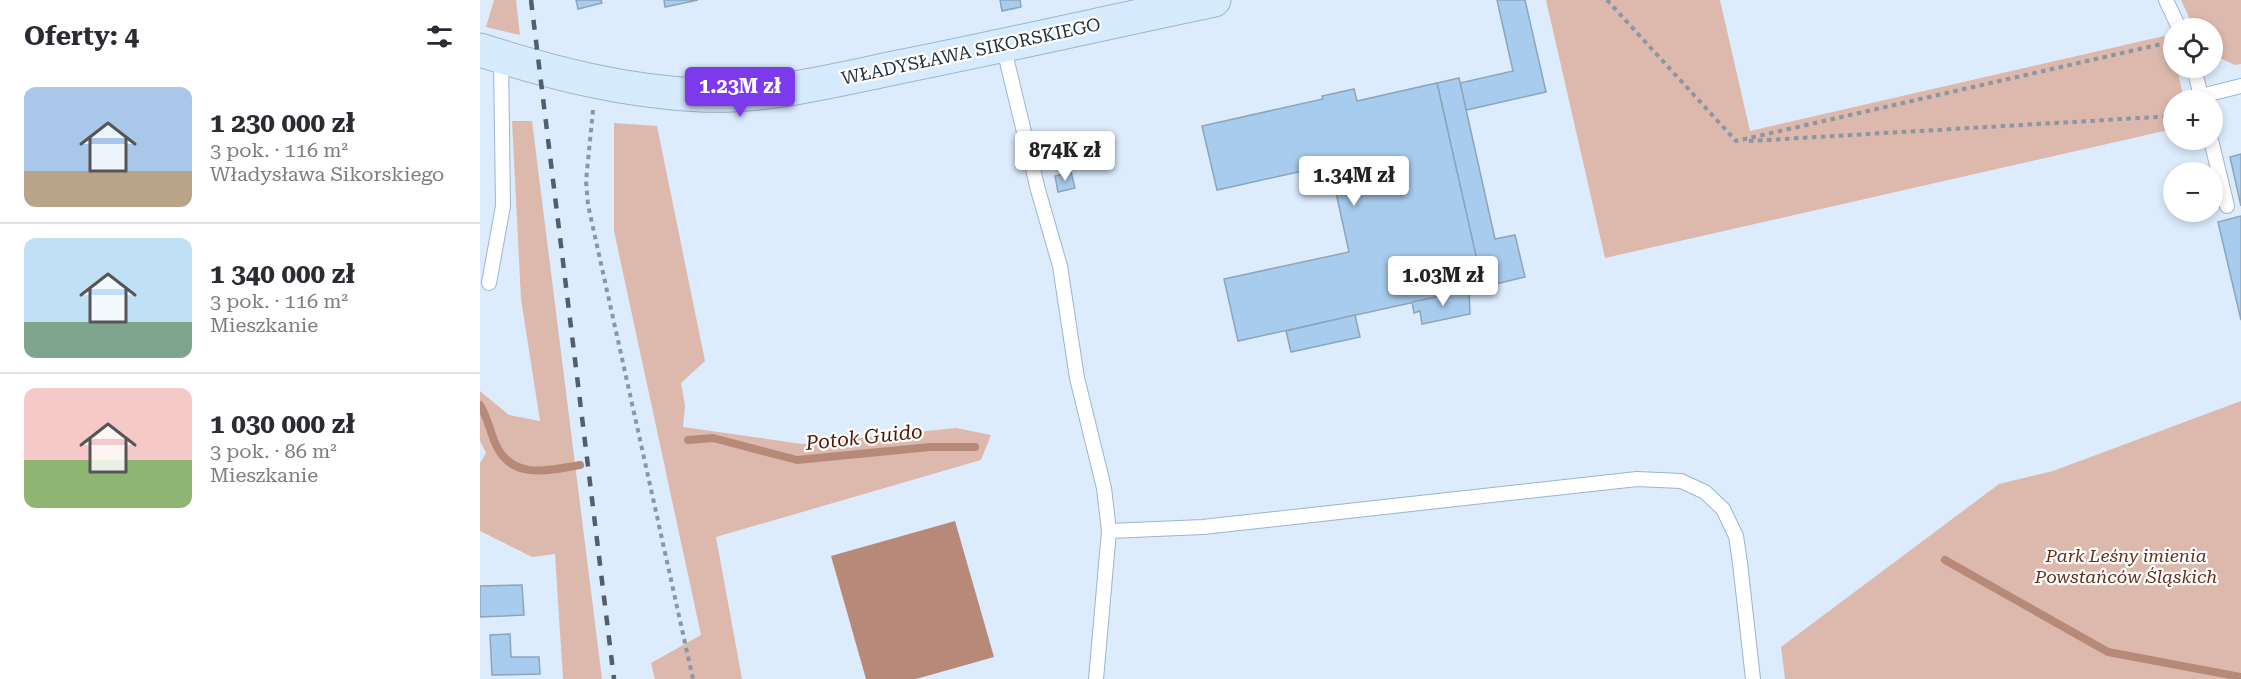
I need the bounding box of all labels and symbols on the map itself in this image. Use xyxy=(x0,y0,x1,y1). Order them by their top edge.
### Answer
street label: WŁADYSŁAWA SIKORSKIEGO xyxy=(840,13,1102,89)
pin: 1.23M zł xyxy=(678,67,802,118)
pin: 874K zł xyxy=(1010,131,1120,182)
pin: 1.34M zł xyxy=(1292,156,1416,207)
pin: 1.03M zł xyxy=(1381,256,1505,307)
water label: Potok Guido xyxy=(803,419,924,455)
park label: Park Leśny imienia Powstańców Śląskich xyxy=(2034,545,2217,587)

